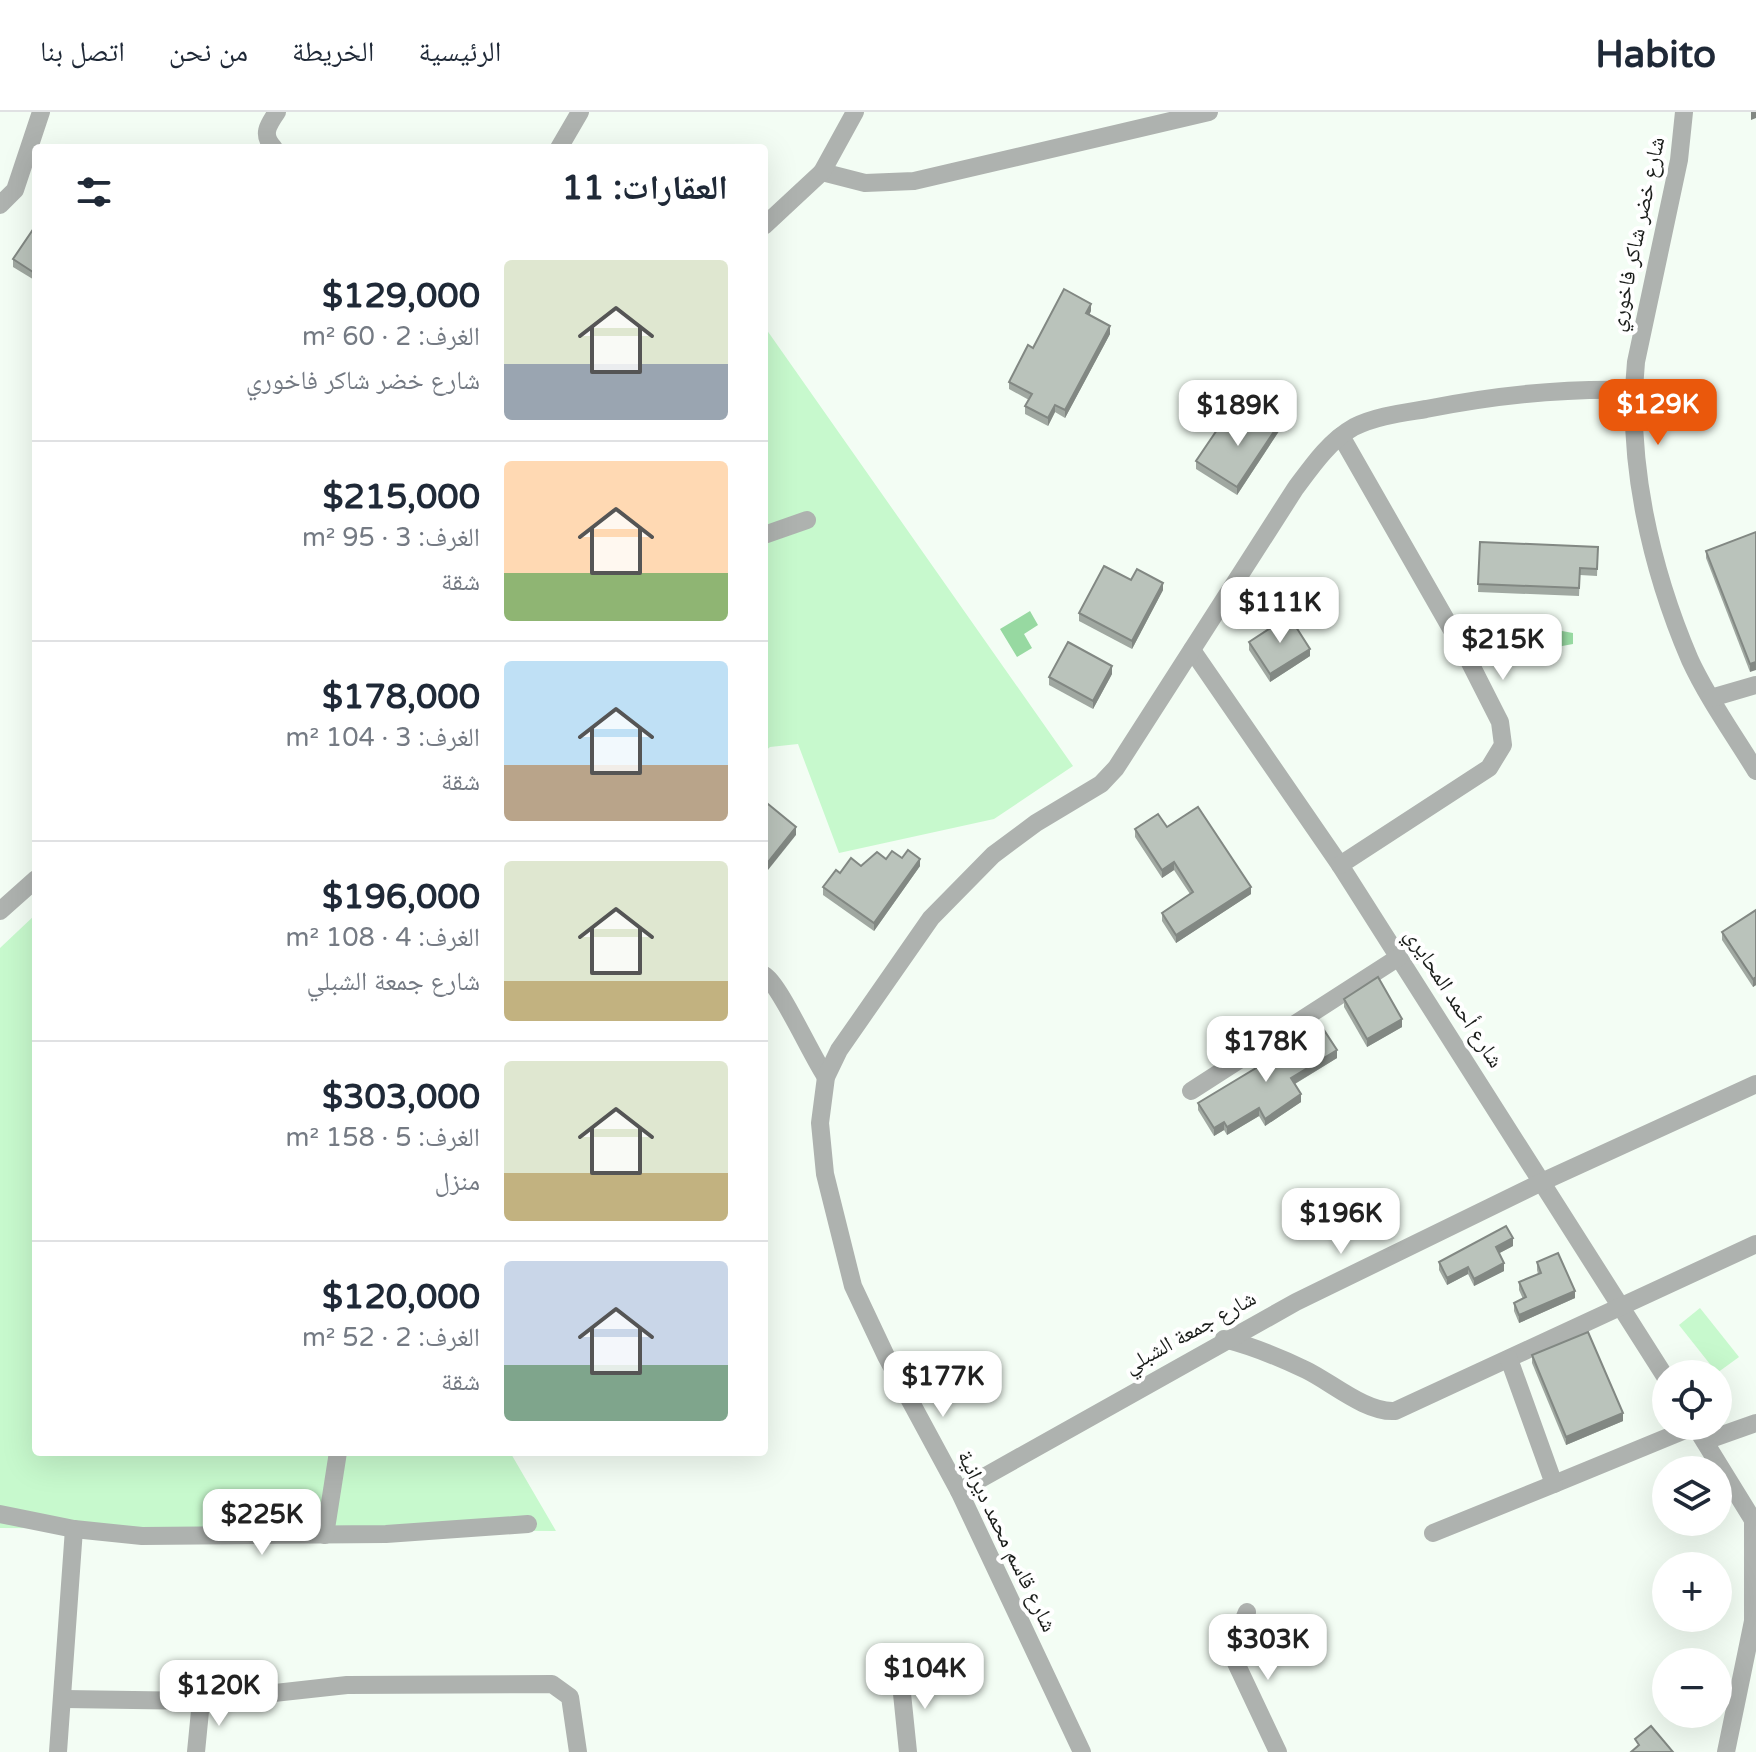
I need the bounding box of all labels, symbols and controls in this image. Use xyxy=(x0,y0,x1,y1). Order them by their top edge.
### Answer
text: Habito xyxy=(1595,32,1716,78)
text: اتصل بنا xyxy=(40,35,125,69)
text: من نحن xyxy=(169,35,248,69)
text: الخريطة xyxy=(292,35,374,69)
text: الرئيسية xyxy=(418,35,501,69)
street label: شارع خضر شاكر فاخوري xyxy=(1604,134,1674,334)
text: العقارات: 11 xyxy=(562,168,728,209)
icon: filters xyxy=(72,170,116,214)
text: $129,000 xyxy=(322,276,480,317)
icon: home xyxy=(568,292,664,388)
text: الغرف: 2 · 60 m² xyxy=(302,321,480,352)
text: شارع خضر شاكر فاخوري xyxy=(246,365,480,396)
pin: $129K xyxy=(1602,379,1714,447)
pin: $189K xyxy=(1182,380,1294,448)
text: $129K xyxy=(1617,389,1699,420)
text: $189K xyxy=(1197,390,1279,421)
text: $215,000 xyxy=(322,477,480,518)
icon: home xyxy=(568,493,664,589)
text: الغرف: 3 · 95 m² xyxy=(302,522,480,553)
text: شقة xyxy=(441,566,480,597)
pin: $111K xyxy=(1224,577,1336,645)
text: $111K xyxy=(1239,587,1321,618)
pin: $215K xyxy=(1447,614,1559,682)
text: $215K xyxy=(1462,624,1544,655)
text: $178,000 xyxy=(322,677,480,718)
icon: home xyxy=(568,693,664,789)
text: الغرف: 3 · 104 m² xyxy=(286,722,480,753)
text: شقة xyxy=(441,766,480,797)
text: $196,000 xyxy=(322,877,480,918)
icon: home xyxy=(568,893,664,989)
text: الغرف: 4 · 108 m² xyxy=(286,922,480,953)
street label: شارع أحمد المحايري xyxy=(1396,923,1509,1075)
text: شارع جمعة الشبلي xyxy=(307,966,480,997)
pin: $178K xyxy=(1210,1016,1322,1084)
text: $178K xyxy=(1225,1026,1307,1057)
text: $303,000 xyxy=(322,1077,480,1118)
icon: home xyxy=(568,1093,664,1189)
text: الغرف: 5 · 158 m² xyxy=(286,1122,480,1153)
text: منزل xyxy=(435,1166,480,1197)
pin: $196K xyxy=(1285,1188,1397,1256)
text: $196K xyxy=(1300,1198,1382,1229)
text: $120,000 xyxy=(322,1277,480,1318)
street label: شارع جمعة الشبلي xyxy=(1119,1285,1262,1382)
icon: home xyxy=(568,1293,664,1389)
text: الغرف: 2 · 52 m² xyxy=(302,1322,480,1353)
pin: $177K xyxy=(887,1351,999,1419)
map controls xyxy=(1652,1360,1732,1728)
button: locate xyxy=(1652,1360,1732,1440)
text: $177K xyxy=(902,1361,984,1392)
text: شقة xyxy=(441,1366,480,1397)
street label: شارع قاسم محمد ديرانية xyxy=(951,1446,1062,1636)
button: layers xyxy=(1652,1456,1732,1536)
pin: $225K xyxy=(206,1489,318,1557)
text: $225K xyxy=(221,1499,303,1530)
button: + xyxy=(1652,1552,1732,1632)
pin: $303K xyxy=(1212,1614,1324,1682)
text: $303K xyxy=(1227,1624,1309,1655)
pin: $104K xyxy=(869,1643,981,1711)
button: − xyxy=(1652,1648,1732,1728)
text: $104K xyxy=(884,1653,966,1684)
pin: $120K xyxy=(163,1660,275,1728)
text: $120K xyxy=(178,1670,260,1701)

